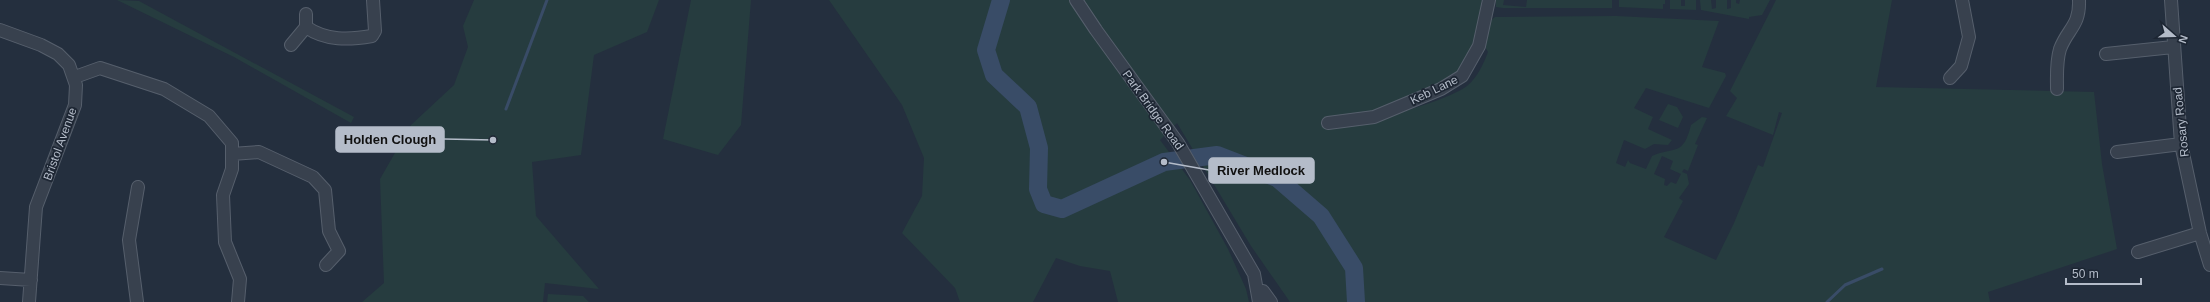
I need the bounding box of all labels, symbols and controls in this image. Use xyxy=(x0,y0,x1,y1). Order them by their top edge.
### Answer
north arrow xyxy=(2154,16,2194,56)
text: N xyxy=(2176,34,2190,45)
street label: Park Bridge Road xyxy=(1119,68,1187,152)
street label: Keb Lane xyxy=(1408,72,1460,108)
street label: Rosary Road xyxy=(2170,86,2192,158)
street label: Bristol Avenue xyxy=(40,105,80,182)
callout: Holden Clough xyxy=(336,127,444,152)
text: Holden Clough xyxy=(344,132,436,147)
callout: River Medlock xyxy=(1209,158,1314,183)
text: River Medlock xyxy=(1217,163,1306,178)
scale bar xyxy=(2066,260,2141,286)
text: 50 m xyxy=(2072,267,2099,281)

